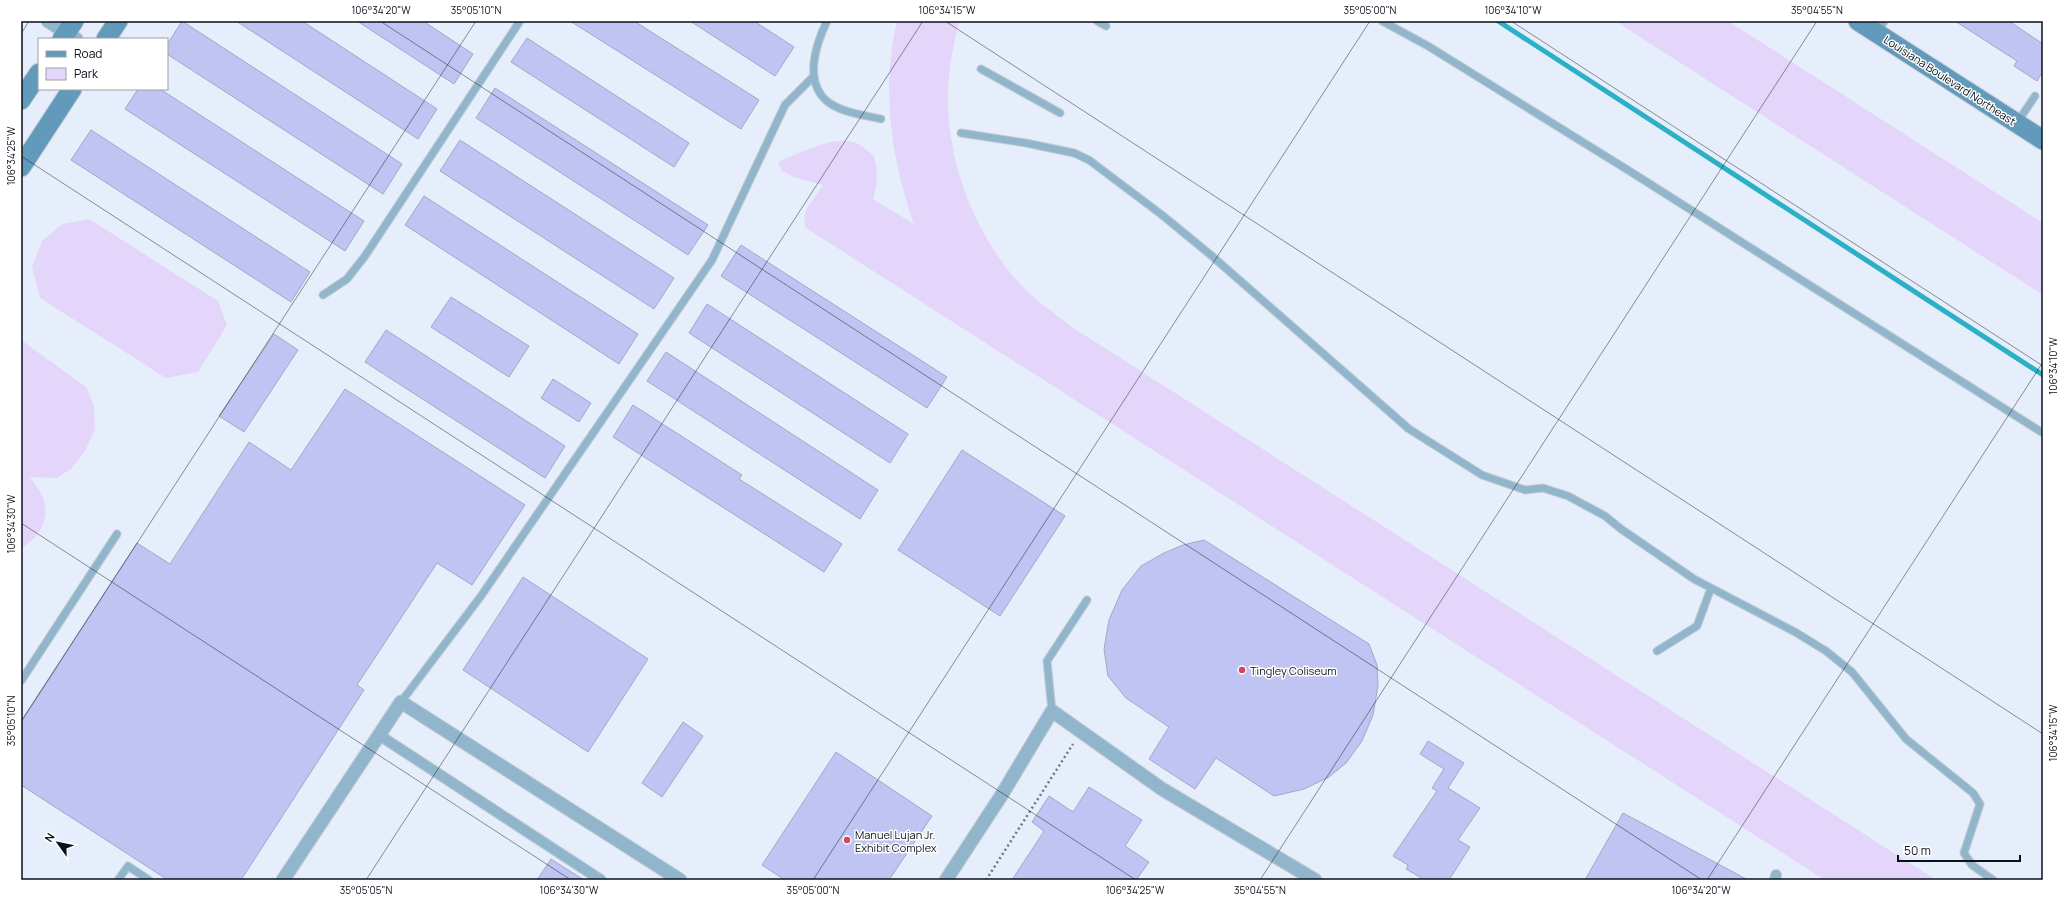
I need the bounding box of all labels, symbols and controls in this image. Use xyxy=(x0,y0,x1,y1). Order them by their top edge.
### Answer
text: 106°34'20"W xyxy=(351,3,411,17)
text: 35°05'10"N xyxy=(451,3,501,17)
text: 106°34'15"W xyxy=(919,3,976,17)
text: 35°05'00"N xyxy=(1344,3,1397,17)
text: 106°34'10"W xyxy=(1484,3,1542,17)
text: 35°04'55"N xyxy=(1791,3,1843,17)
street label: Louisiana Boulevard Northeast xyxy=(1881,32,2019,128)
legend xyxy=(38,38,168,90)
text: Road xyxy=(74,45,102,62)
text: Park xyxy=(74,65,99,82)
text: 106°34'25"W xyxy=(4,126,18,185)
text: 106°34'10"W xyxy=(2046,337,2060,395)
text: 106°34'30"W xyxy=(4,494,18,553)
place label: Tingley Coliseum xyxy=(1250,663,1337,678)
marker: Tingley Coliseum xyxy=(1237,665,1247,675)
text: 35°05'10"N xyxy=(4,696,18,746)
text: 106°34'15"W xyxy=(2046,704,2060,761)
north arrow xyxy=(38,823,78,863)
place label: Manuel Lujan Jr. Exhibit Complex xyxy=(855,827,937,855)
text: N xyxy=(41,830,58,845)
marker: Manuel Lujan Jr. Exhibit Complex xyxy=(842,835,852,845)
scale bar xyxy=(1898,837,2020,863)
text: 50 m xyxy=(1904,842,1931,859)
text: 35°05'05"N xyxy=(340,883,392,897)
text: 106°34'30"W xyxy=(540,883,599,897)
text: 35°05'00"N xyxy=(787,883,840,897)
text: 106°34'25"W xyxy=(1106,883,1165,897)
text: 35°04'55"N xyxy=(1234,883,1286,897)
text: 106°34'20"W xyxy=(1671,883,1731,897)

